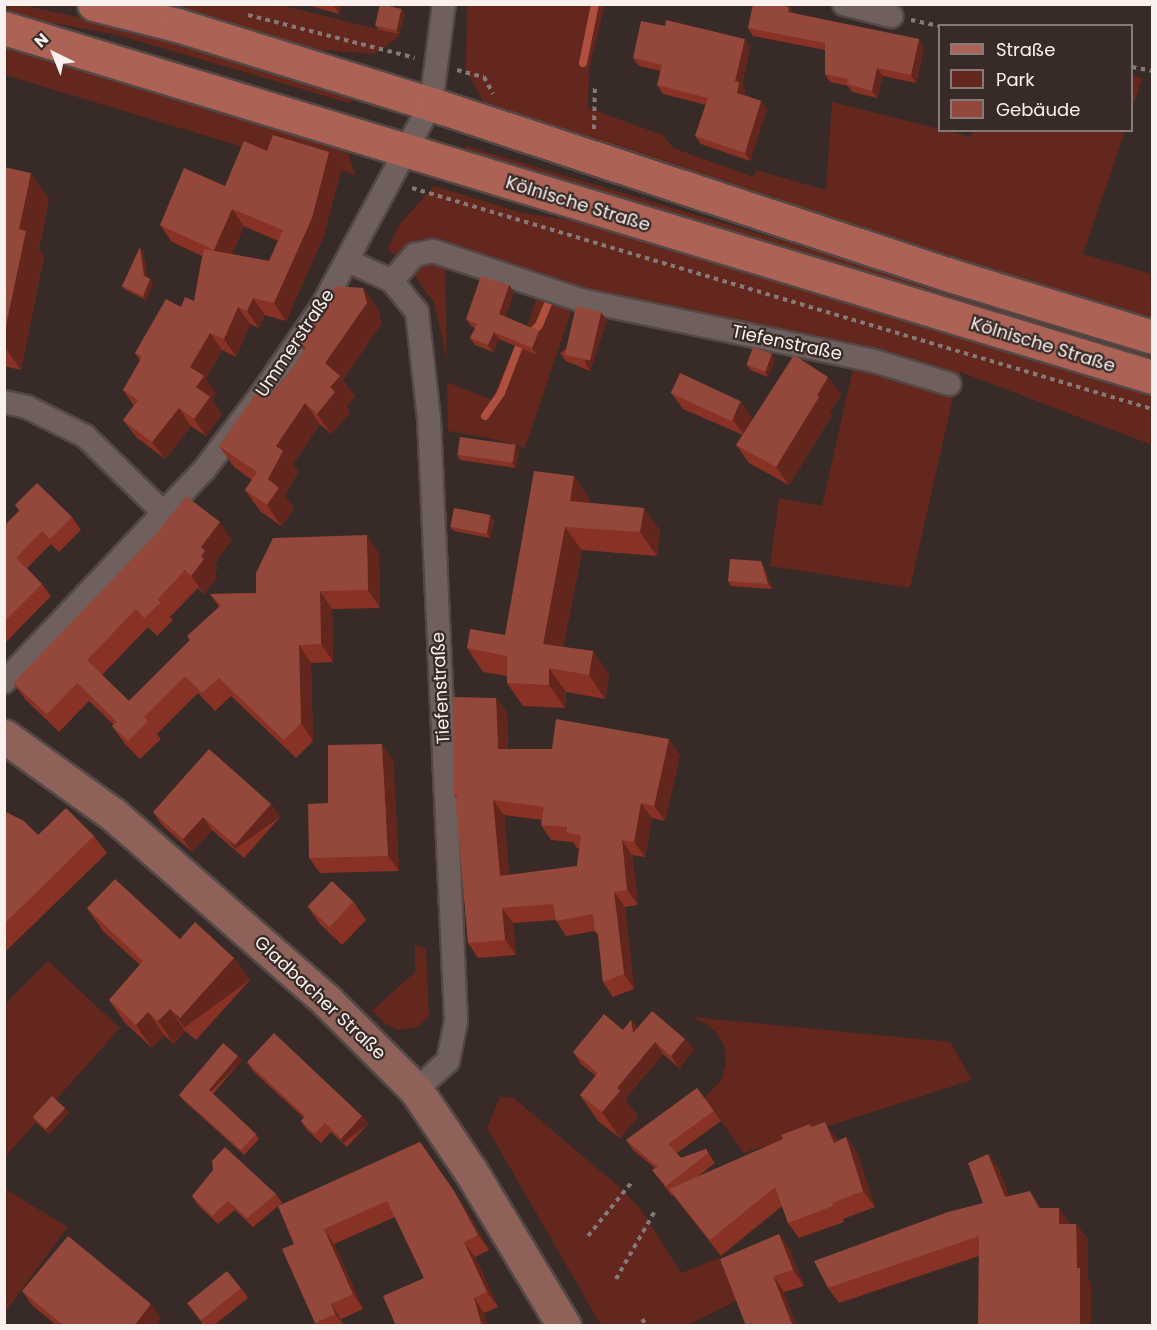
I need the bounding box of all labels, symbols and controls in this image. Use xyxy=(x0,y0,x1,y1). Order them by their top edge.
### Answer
north arrow xyxy=(24,24,84,84)
legend xyxy=(938,24,1133,132)
text: N xyxy=(29,28,54,53)
text: Straße xyxy=(996,37,1055,62)
text: Park xyxy=(996,67,1035,92)
text: Gebäude xyxy=(996,97,1080,122)
street label: Kölnische Straße xyxy=(503,172,653,236)
street label: Ummerstraße xyxy=(251,285,339,401)
street label: Kölnische Straße xyxy=(968,313,1118,377)
street label: Tiefenstraße xyxy=(730,321,844,365)
street label: Tiefenstraße xyxy=(427,631,455,745)
street label: Gladbacher Straße xyxy=(250,932,390,1064)

